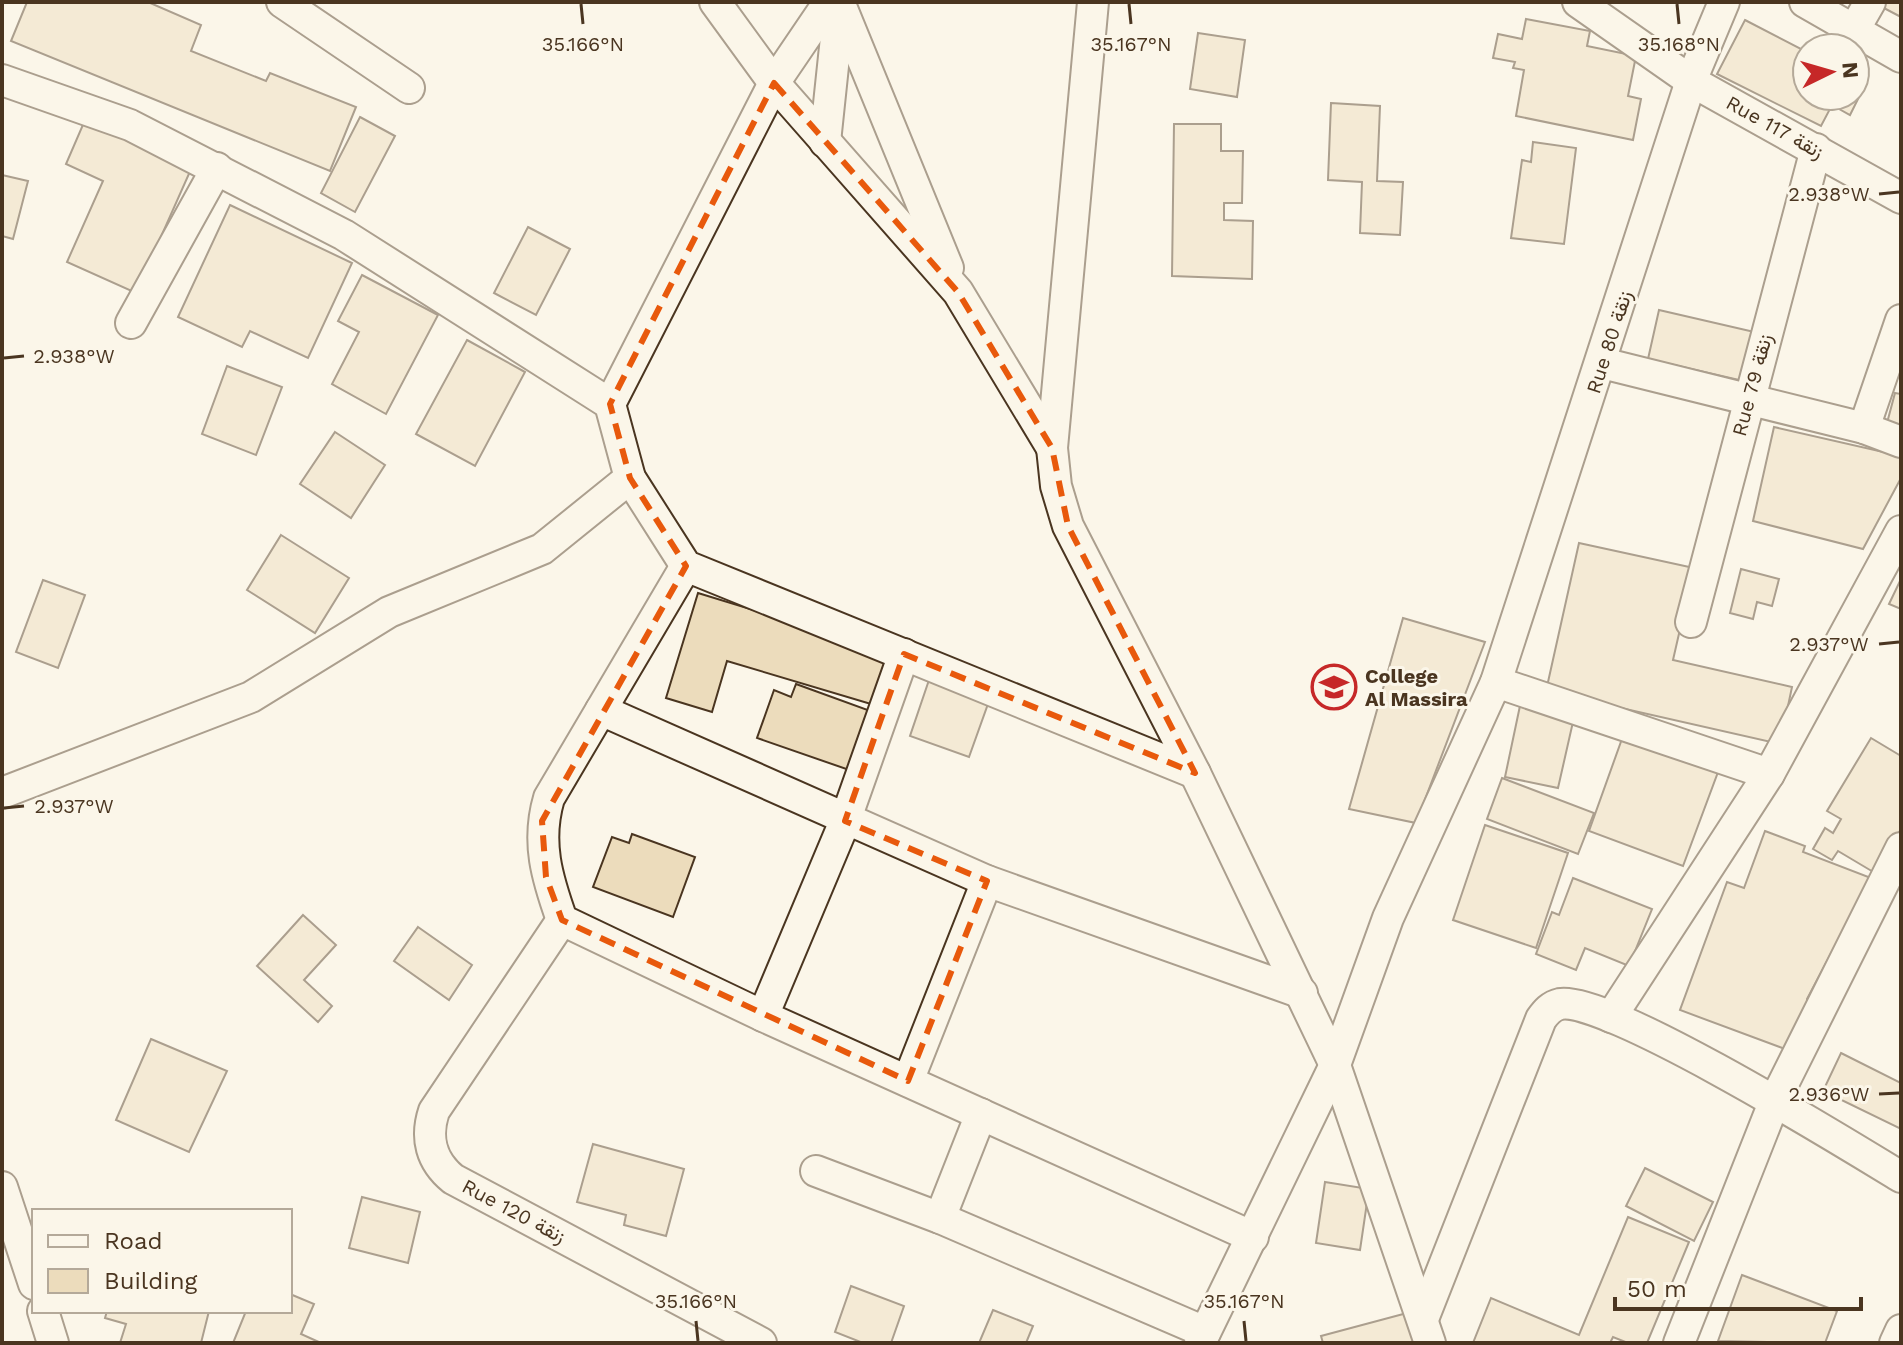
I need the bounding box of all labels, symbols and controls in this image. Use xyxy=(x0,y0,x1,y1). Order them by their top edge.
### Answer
text: 35.166°N xyxy=(542,32,624,56)
text: 35.167°N xyxy=(1090,32,1172,56)
text: 35.168°N xyxy=(1638,32,1720,56)
north arrow xyxy=(1791,32,1871,112)
text: N xyxy=(1837,61,1864,80)
street label: Rue 117 زنقة xyxy=(1721,90,1828,165)
text: 2.938°W xyxy=(1788,182,1870,206)
street label: Rue 80 زنقة xyxy=(1581,287,1638,397)
street label: Rue 79 زنقة xyxy=(1727,331,1778,439)
text: 2.938°W xyxy=(33,344,115,368)
text: 2.937°W xyxy=(1789,632,1869,656)
school or university icon: College Al Massira xyxy=(1310,663,1358,711)
place label: College Al Massira xyxy=(1365,664,1468,711)
text: 2.937°W xyxy=(34,794,114,818)
text: 2.936°W xyxy=(1788,1082,1870,1106)
street label: Rue 120 زنقة xyxy=(458,1174,570,1249)
legend xyxy=(32,1209,292,1313)
text: Road xyxy=(104,1227,163,1255)
scale bar xyxy=(1615,1261,1861,1311)
text: Building xyxy=(104,1267,197,1295)
text: 50 m xyxy=(1627,1275,1687,1303)
text: 35.166°N xyxy=(655,1289,737,1313)
text: 35.167°N xyxy=(1203,1289,1285,1313)

